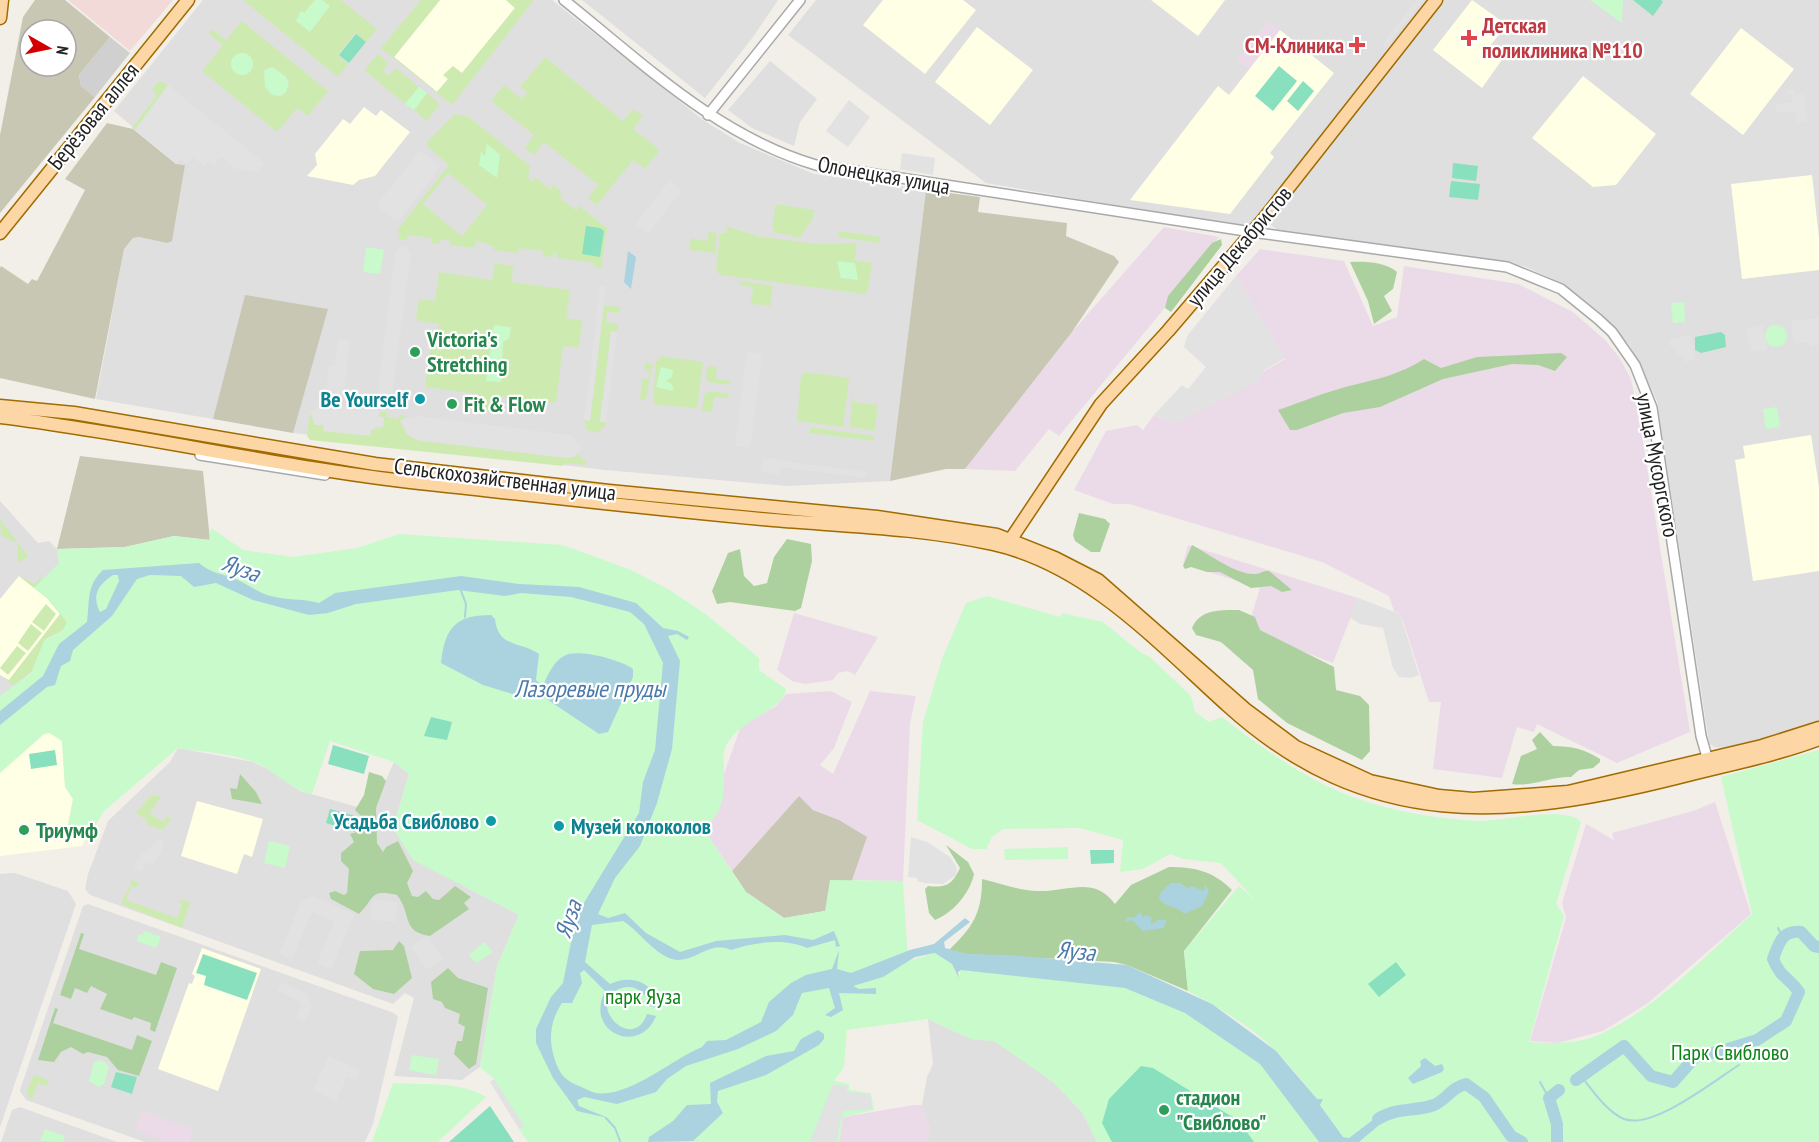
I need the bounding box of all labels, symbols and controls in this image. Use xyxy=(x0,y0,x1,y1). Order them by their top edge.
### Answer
place label: Детская поликлиника №110 xyxy=(1482,11,1643,64)
north arrow xyxy=(18,18,78,78)
marker: Детская поликлиника №110 xyxy=(1460,29,1478,47)
place label: СМ-Клиника xyxy=(1245,31,1344,59)
marker: СМ-Клиника xyxy=(1348,36,1366,54)
text: N xyxy=(52,45,73,56)
street label: Берёзовая аллея xyxy=(41,57,145,175)
street label: Олонецкая улица xyxy=(816,150,952,200)
street label: улица Декабристов xyxy=(1180,180,1298,312)
place label: Victoria's Stretching xyxy=(426,325,507,378)
marker: Victoria's Stretching xyxy=(408,345,422,359)
place label: Be Yourself xyxy=(321,385,409,413)
place label: Fit & Flow xyxy=(464,390,547,418)
street label: улица Мусоргского xyxy=(1630,391,1686,539)
marker: Be Yourself xyxy=(413,392,427,406)
marker: Fit & Flow xyxy=(445,397,459,411)
street label: Сельскохозяйственная улица xyxy=(392,451,618,507)
water label: Яуза xyxy=(218,547,266,590)
water label: Лазоревые пруды xyxy=(513,673,668,704)
place label: Усадьба Свиблово xyxy=(332,807,479,835)
place label: Музей колоколов xyxy=(571,812,711,840)
marker: Усадьба Свиблово xyxy=(484,814,498,828)
place label: Триумф xyxy=(36,816,98,844)
marker: Музей колоколов xyxy=(552,819,566,833)
marker: Триумф xyxy=(17,823,31,837)
water label: Яуза xyxy=(547,895,589,942)
water label: Яуза xyxy=(1056,934,1098,968)
park label: парк Яуза xyxy=(605,982,681,1010)
park label: Парк Свиблово xyxy=(1671,1038,1789,1066)
place label: стадион "Свиблово" xyxy=(1176,1083,1267,1136)
marker: стадион "Свиблово" xyxy=(1157,1103,1171,1117)

